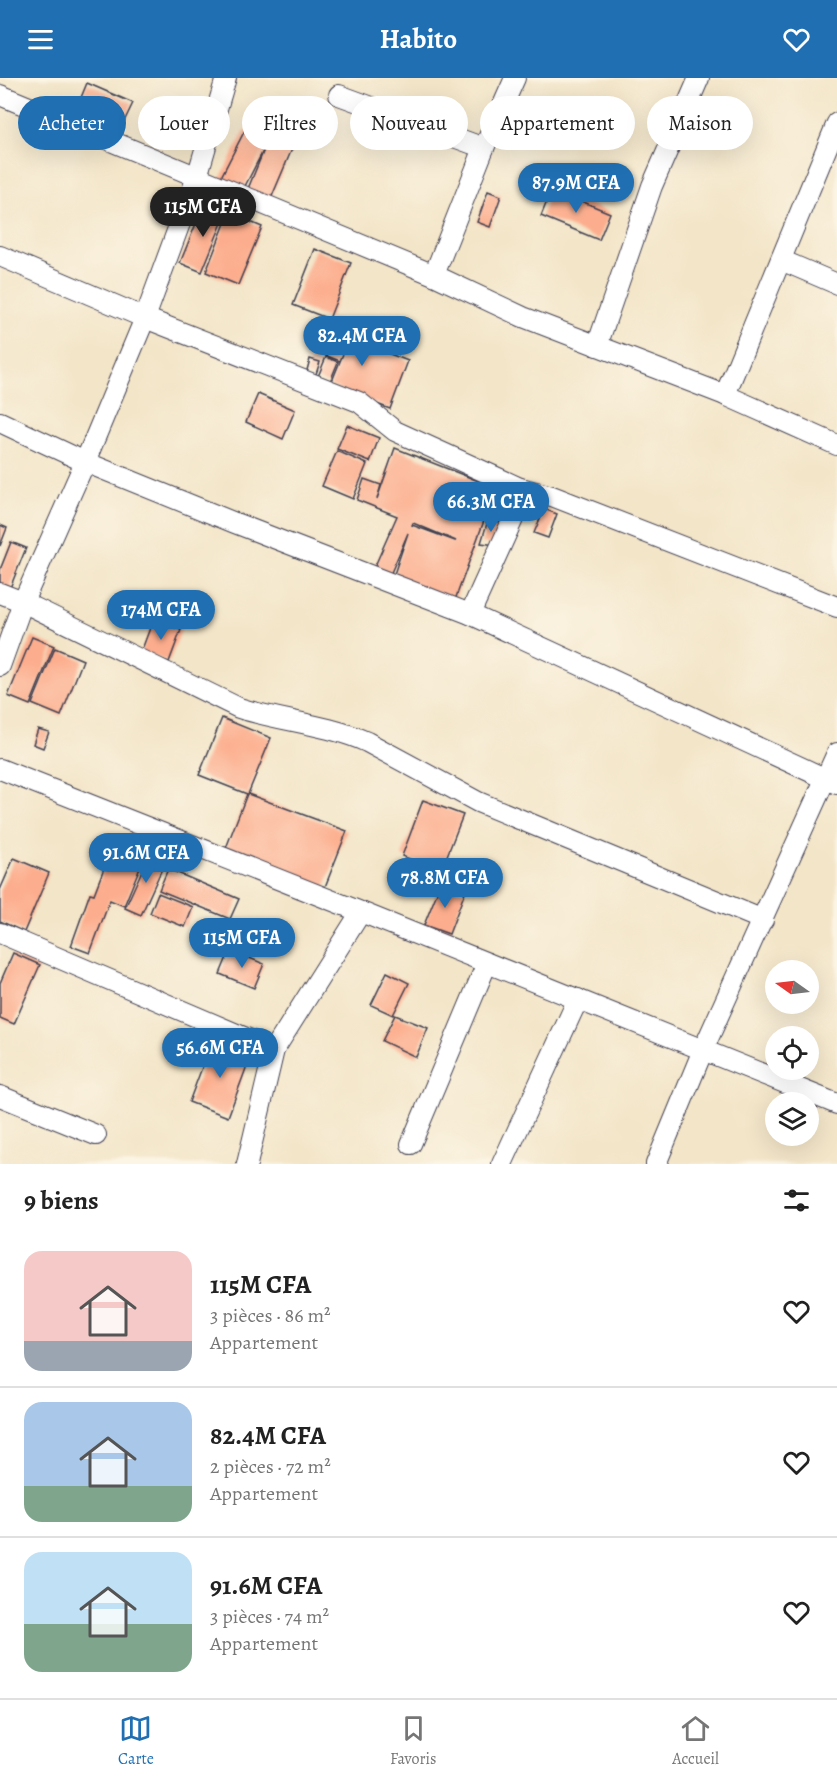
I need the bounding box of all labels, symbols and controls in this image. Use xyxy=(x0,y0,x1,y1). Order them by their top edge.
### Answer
text: Habito xyxy=(380,21,457,57)
icon: menu xyxy=(24,23,57,56)
icon: heart xyxy=(780,23,813,56)
chip: Acheter xyxy=(18,96,126,150)
chip: Louer xyxy=(138,96,230,150)
chip: Filtres xyxy=(242,96,338,150)
chip: Nouveau xyxy=(350,96,468,150)
chip: Appartement xyxy=(480,96,635,150)
chip: Maison xyxy=(647,96,753,150)
pin: 87.9M CFA xyxy=(507,163,645,214)
text: 87.9M CFA xyxy=(532,169,620,196)
pin: 115M CFA xyxy=(141,187,265,238)
text: 115M CFA xyxy=(164,193,242,220)
pin: 82.4M CFA xyxy=(293,316,431,367)
text: 82.4M CFA xyxy=(317,322,407,349)
pin: 66.3M CFA xyxy=(422,482,560,533)
text: 66.3M CFA xyxy=(447,488,535,515)
pin: 174M CFA xyxy=(99,590,223,641)
text: 174M CFA xyxy=(121,596,201,623)
pin: 91.6M CFA xyxy=(77,833,215,884)
text: 91.6M CFA xyxy=(103,839,189,866)
pin: 78.8M CFA xyxy=(376,858,514,909)
text: 78.8M CFA xyxy=(401,864,489,891)
pin: 115M CFA xyxy=(180,918,304,969)
text: 115M CFA xyxy=(203,924,281,951)
north arrow xyxy=(765,960,819,1014)
map controls xyxy=(765,960,819,1146)
button: locate xyxy=(765,1026,819,1080)
pin: 56.6M CFA xyxy=(151,1028,289,1079)
text: 56.6M CFA xyxy=(176,1034,264,1061)
button: layers xyxy=(765,1092,819,1146)
text: 9 biens xyxy=(24,1183,99,1218)
icon: filters xyxy=(780,1184,813,1217)
text: 115M CFA xyxy=(210,1267,311,1302)
icon: home xyxy=(72,1275,144,1347)
icon: heart xyxy=(780,1295,813,1328)
text: 3 pièces · 86 m² xyxy=(210,1302,331,1329)
text: Appartement xyxy=(210,1329,318,1356)
text: 82.4M CFA xyxy=(210,1418,326,1453)
icon: home xyxy=(72,1426,144,1498)
icon: heart xyxy=(780,1446,813,1479)
text: 2 pièces · 72 m² xyxy=(210,1453,331,1480)
text: Appartement xyxy=(210,1480,318,1507)
text: 91.6M CFA xyxy=(210,1568,322,1603)
icon: home xyxy=(72,1576,144,1648)
icon: heart xyxy=(780,1596,813,1629)
text: 3 pièces · 74 m² xyxy=(210,1603,329,1630)
text: Appartement xyxy=(210,1630,318,1657)
tab: Carte xyxy=(118,1712,154,1770)
tab: Favoris xyxy=(390,1712,436,1770)
tab: Accueil xyxy=(672,1712,719,1770)

